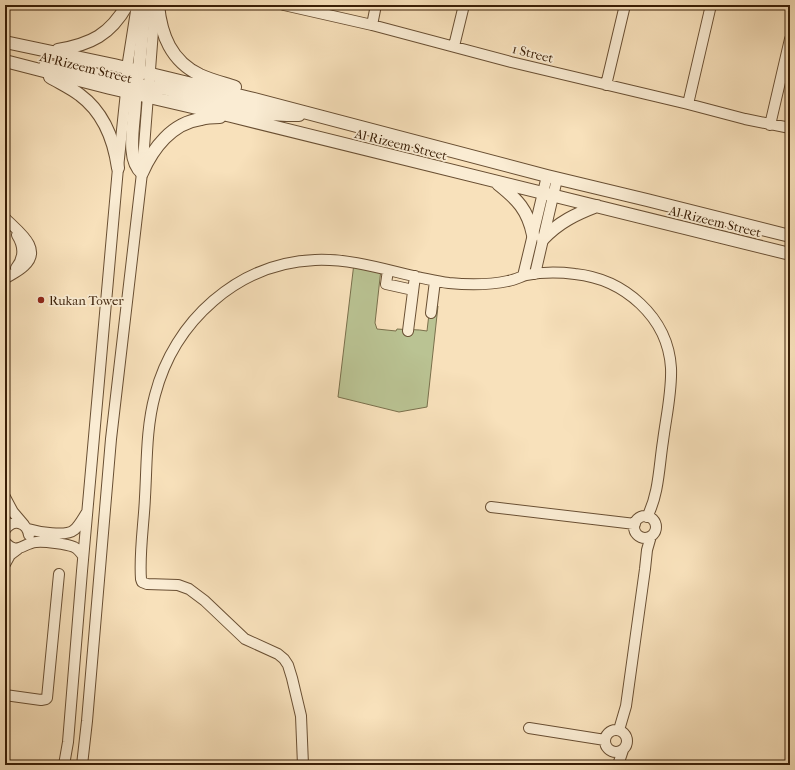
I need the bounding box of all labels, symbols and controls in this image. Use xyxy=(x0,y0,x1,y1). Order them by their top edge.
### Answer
street label: 1 Street xyxy=(511,41,555,66)
street label: Al Rizeem Street xyxy=(37,49,134,86)
street label: Al Rizeem Street xyxy=(352,126,449,163)
street label: Al Rizeem Street xyxy=(666,203,763,240)
place label: Rukan Tower xyxy=(49,293,124,308)
marker: Rukan Tower xyxy=(36,295,46,305)

